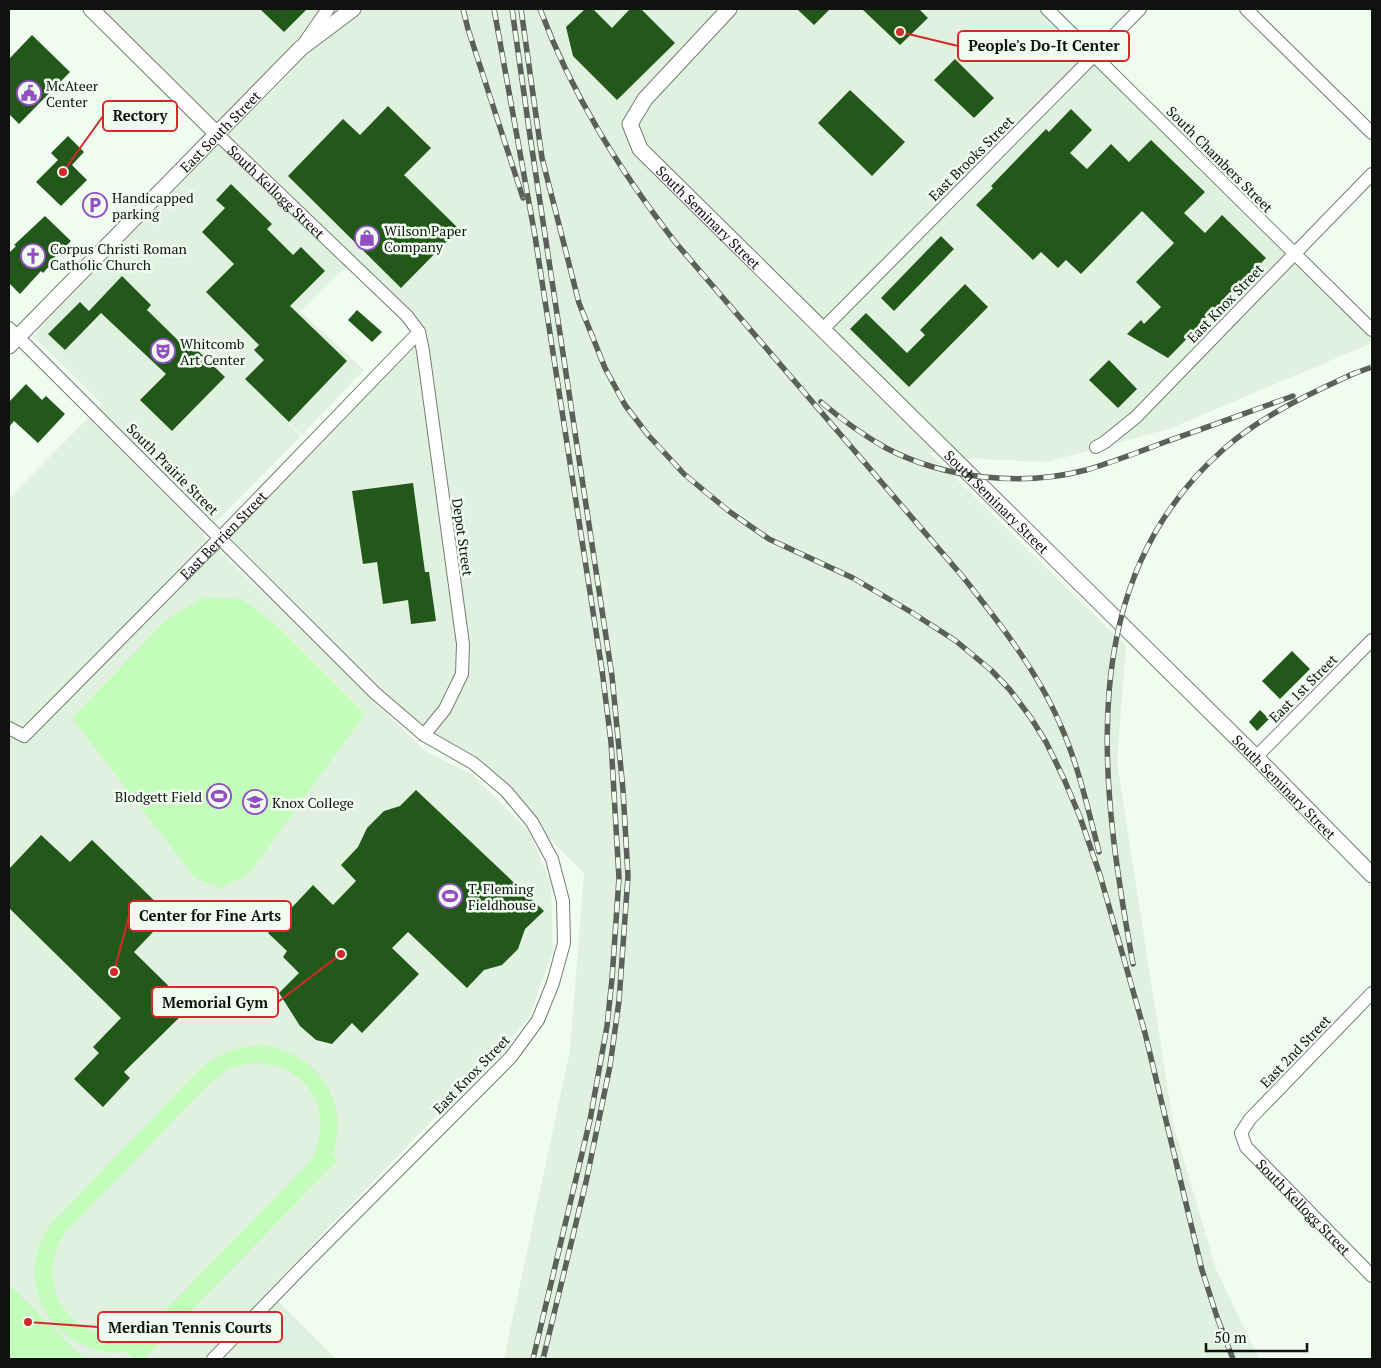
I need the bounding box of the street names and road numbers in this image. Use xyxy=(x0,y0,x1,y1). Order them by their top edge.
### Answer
street label: East South Street xyxy=(175,85,265,176)
street label: South Chambers Street xyxy=(1163,102,1278,217)
street label: East Brooks Street xyxy=(924,111,1018,205)
street label: South Kellogg Street xyxy=(224,140,330,243)
street label: South Seminary Street xyxy=(652,161,766,273)
street label: East Knox Street xyxy=(1182,259,1268,347)
street label: South Prairie Street xyxy=(123,419,224,520)
street label: South Seminary Street xyxy=(941,446,1054,558)
street label: East Berrien Street xyxy=(175,486,271,583)
street label: Depot Street xyxy=(448,497,478,578)
street label: East 1st Street xyxy=(1265,649,1342,726)
street label: South Seminary Street xyxy=(1229,730,1341,844)
street label: East 2nd Street xyxy=(1255,1010,1335,1091)
street label: East Knox Street xyxy=(428,1030,514,1118)
street label: South Kellogg Street xyxy=(1253,1154,1356,1259)

